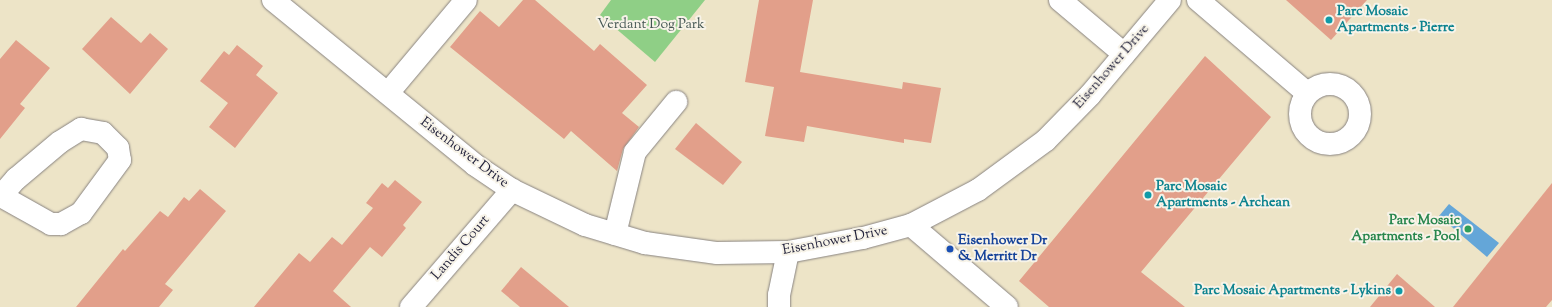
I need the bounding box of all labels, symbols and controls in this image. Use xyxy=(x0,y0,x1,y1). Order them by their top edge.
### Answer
place label: Parc Mosaic Apartments - Pierre xyxy=(1337,4,1455,36)
marker: Parc Mosaic Apartments - Pierre xyxy=(1324,15,1334,25)
park label: Verdant Dog Park xyxy=(597,17,705,33)
street label: Eisenhower Drive xyxy=(1071,21,1153,113)
street label: Eisenhower Drive xyxy=(416,114,512,192)
place label: Parc Mosaic Apartments - Archean xyxy=(1156,179,1290,212)
marker: Parc Mosaic Apartments - Archean xyxy=(1143,190,1153,200)
street label: Landis Court xyxy=(428,212,494,284)
place label: Parc Mosaic Apartments - Pool xyxy=(1351,213,1460,246)
street label: Eisenhower Drive xyxy=(781,223,889,259)
marker: Parc Mosaic Apartments - Pool xyxy=(1463,224,1473,234)
place label: Eisenhower Dr & Merritt Dr xyxy=(958,233,1047,266)
marker: Eisenhower Dr & Merritt Dr xyxy=(945,244,955,254)
place label: Parc Mosaic Apartments - Lykins xyxy=(1194,283,1391,299)
marker: Parc Mosaic Apartments - Lykins xyxy=(1394,286,1404,296)

